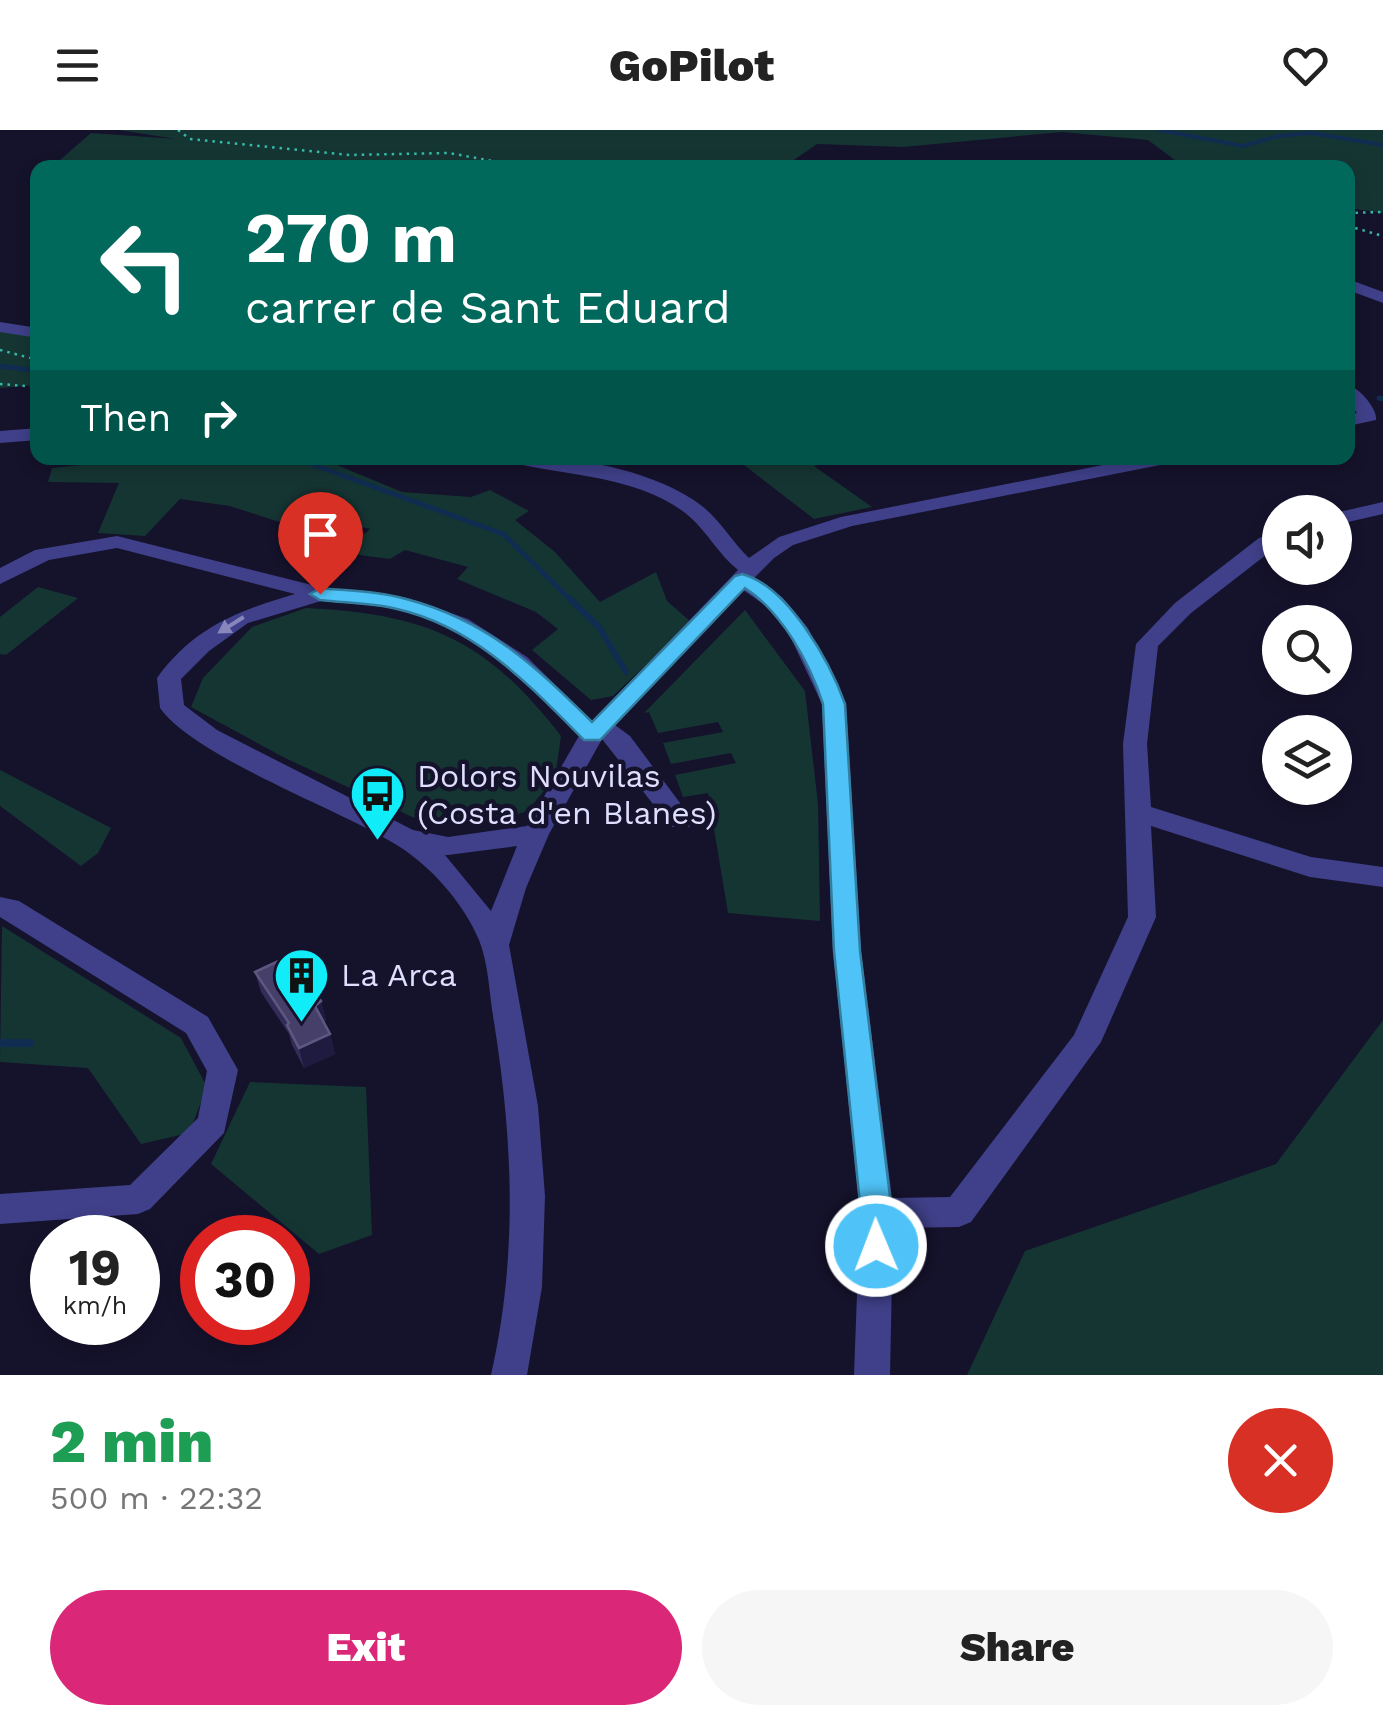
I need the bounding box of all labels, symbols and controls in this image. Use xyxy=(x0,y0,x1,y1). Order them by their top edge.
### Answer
icon: menu xyxy=(50,38,105,93)
icon: heart xyxy=(1278,38,1333,93)
text: GoPilot xyxy=(609,39,774,92)
text: 270 m xyxy=(245,197,457,279)
icon: left xyxy=(80,200,210,330)
text: carrer de Sant Eduard xyxy=(245,281,731,334)
icon: right xyxy=(191,390,246,445)
text: Then xyxy=(80,396,171,440)
pin xyxy=(278,492,363,595)
map controls xyxy=(1262,495,1352,805)
button: sound xyxy=(1262,495,1352,585)
icon: arrive xyxy=(293,507,348,562)
button: search xyxy=(1262,605,1352,695)
one-way arrow xyxy=(218,616,245,634)
button: layers xyxy=(1262,715,1352,805)
place label: Dolors Nouvilas (Costa d'en Blanes) xyxy=(417,757,717,832)
bus stop icon: Dolors Nouvilas (Costa d'en Blanes) xyxy=(348,764,408,843)
building icon: La Arca xyxy=(272,945,332,1024)
place label: La Arca xyxy=(341,956,457,994)
position arrow xyxy=(824,1194,928,1298)
speed limit sign: 30 xyxy=(180,1215,310,1345)
text: 19 xyxy=(69,1238,121,1297)
text: km/h xyxy=(63,1291,127,1320)
text: 2 min xyxy=(50,1406,214,1477)
button: close xyxy=(1228,1408,1333,1513)
text: 500 m · 22:32 xyxy=(50,1479,263,1517)
button: Exit xyxy=(50,1590,682,1705)
button: Share xyxy=(702,1590,1333,1705)

